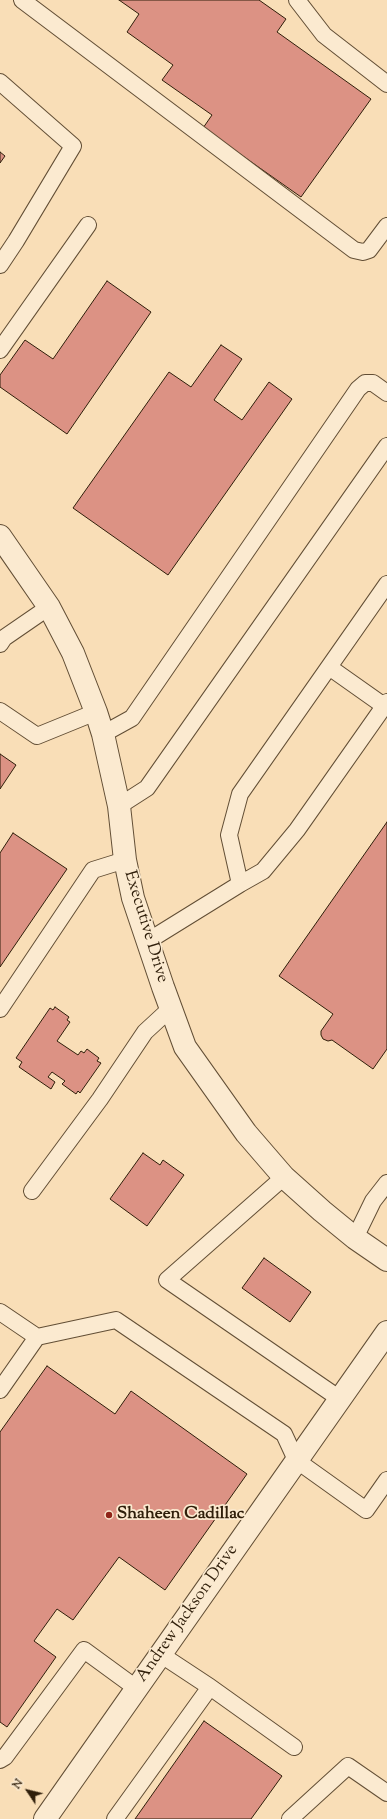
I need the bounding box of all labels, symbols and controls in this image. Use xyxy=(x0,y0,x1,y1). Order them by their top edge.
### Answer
street label: Executive Drive xyxy=(118,868,172,986)
place label: Shaheen Cadillac xyxy=(117,1505,245,1525)
marker: Shaheen Cadillac xyxy=(104,1510,114,1520)
street label: Andrew Jackson Drive xyxy=(133,1541,243,1687)
north arrow xyxy=(8,1771,48,1811)
text: N xyxy=(9,1776,27,1792)

